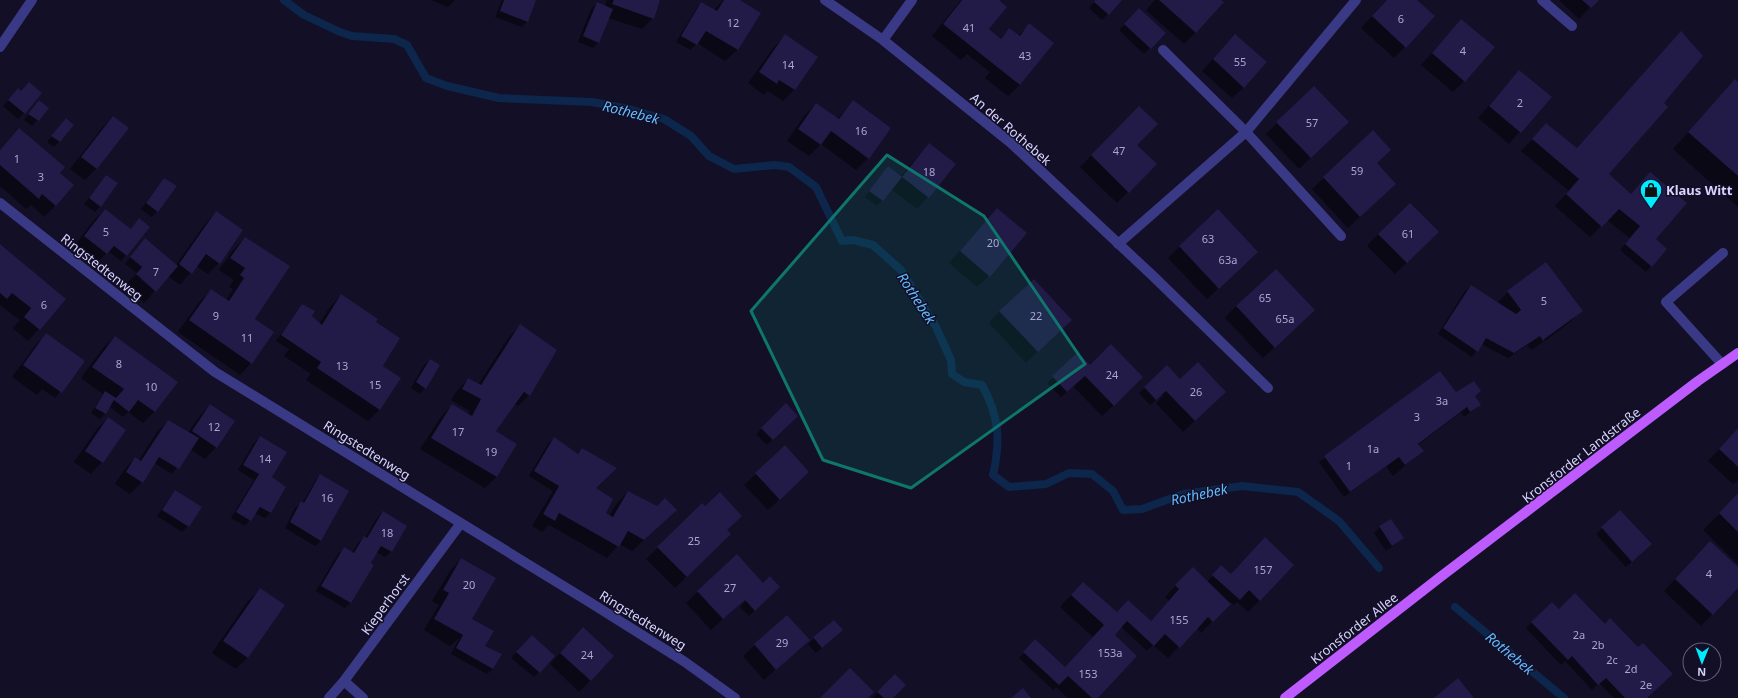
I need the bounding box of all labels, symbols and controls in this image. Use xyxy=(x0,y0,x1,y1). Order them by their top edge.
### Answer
house number: 6 xyxy=(1398,11,1404,26)
house number: 12 xyxy=(727,15,739,30)
house number: 41 xyxy=(963,20,975,35)
house number: 4 xyxy=(1460,43,1467,58)
house number: 43 xyxy=(1019,48,1031,63)
house number: 55 xyxy=(1234,54,1246,69)
house number: 14 xyxy=(782,57,795,72)
street label: An der Rothebek xyxy=(967,89,1055,169)
house number: 2 xyxy=(1517,95,1523,110)
water label: Rothebek xyxy=(601,96,662,128)
house number: 57 xyxy=(1306,115,1318,130)
house number: 16 xyxy=(855,123,867,138)
house number: 47 xyxy=(1113,143,1125,158)
house number: 1 xyxy=(14,151,20,166)
house number: 59 xyxy=(1351,163,1363,178)
house number: 18 xyxy=(923,164,935,179)
house number: 3 xyxy=(38,169,44,184)
shop icon: Klaus Witt xyxy=(1638,177,1664,210)
place label: Klaus Witt xyxy=(1666,181,1733,199)
house number: 5 xyxy=(103,224,109,239)
house number: 61 xyxy=(1402,226,1414,241)
street label: Ringstedtenweg xyxy=(57,229,147,305)
house number: 63 xyxy=(1202,231,1214,246)
house number: 20 xyxy=(987,235,999,250)
house number: 63a xyxy=(1219,252,1237,267)
house number: 7 xyxy=(153,264,159,279)
water label: Rothebek xyxy=(893,269,941,328)
house number: 65 xyxy=(1259,290,1271,305)
house number: 5 xyxy=(1541,293,1547,308)
house number: 6 xyxy=(41,297,47,312)
house number: 9 xyxy=(213,308,219,323)
house number: 22 xyxy=(1030,308,1042,323)
house number: 65a xyxy=(1276,311,1294,326)
house number: 11 xyxy=(241,330,253,345)
house number: 8 xyxy=(116,356,122,371)
house number: 13 xyxy=(336,358,348,373)
house number: 24 xyxy=(1106,367,1119,382)
house number: 15 xyxy=(369,377,381,392)
house number: 10 xyxy=(145,379,157,394)
house number: 26 xyxy=(1190,384,1202,399)
house number: 3a xyxy=(1436,393,1448,408)
street label: Kronsforder Landstraße xyxy=(1518,403,1644,507)
house number: 3 xyxy=(1414,409,1420,424)
street label: Ringstedtenweg xyxy=(320,416,414,484)
house number: 12 xyxy=(208,419,220,434)
house number: 17 xyxy=(452,424,464,439)
house number: 1a xyxy=(1367,441,1379,456)
house number: 19 xyxy=(485,444,497,459)
house number: 14 xyxy=(259,451,272,466)
house number: 1 xyxy=(1346,458,1352,473)
water label: Rothebek xyxy=(1169,478,1230,509)
house number: 16 xyxy=(321,490,333,505)
house number: 18 xyxy=(381,525,393,540)
house number: 25 xyxy=(688,533,700,548)
house number: 157 xyxy=(1254,562,1272,577)
house number: 4 xyxy=(1706,566,1713,581)
street label: Kieperhorst xyxy=(357,569,414,638)
house number: 20 xyxy=(463,577,475,592)
house number: 27 xyxy=(724,580,736,595)
street label: Ringstedtenweg xyxy=(596,586,690,654)
street label: Kronsforder Allee xyxy=(1307,588,1401,668)
house number: 155 xyxy=(1170,612,1188,627)
water label: Rothebek xyxy=(1482,627,1539,679)
house number: 2a xyxy=(1573,627,1585,642)
house number: 29 xyxy=(776,635,788,650)
house number: 2b xyxy=(1591,637,1605,652)
north arrow xyxy=(1682,642,1722,682)
house number: 153a xyxy=(1097,645,1123,660)
house number: 24 xyxy=(581,647,594,662)
house number: 2c xyxy=(1606,652,1618,667)
house number: 2d xyxy=(1624,661,1638,676)
text: N xyxy=(1697,665,1706,680)
house number: 153 xyxy=(1079,666,1097,681)
house number: 2e xyxy=(1640,677,1652,692)

